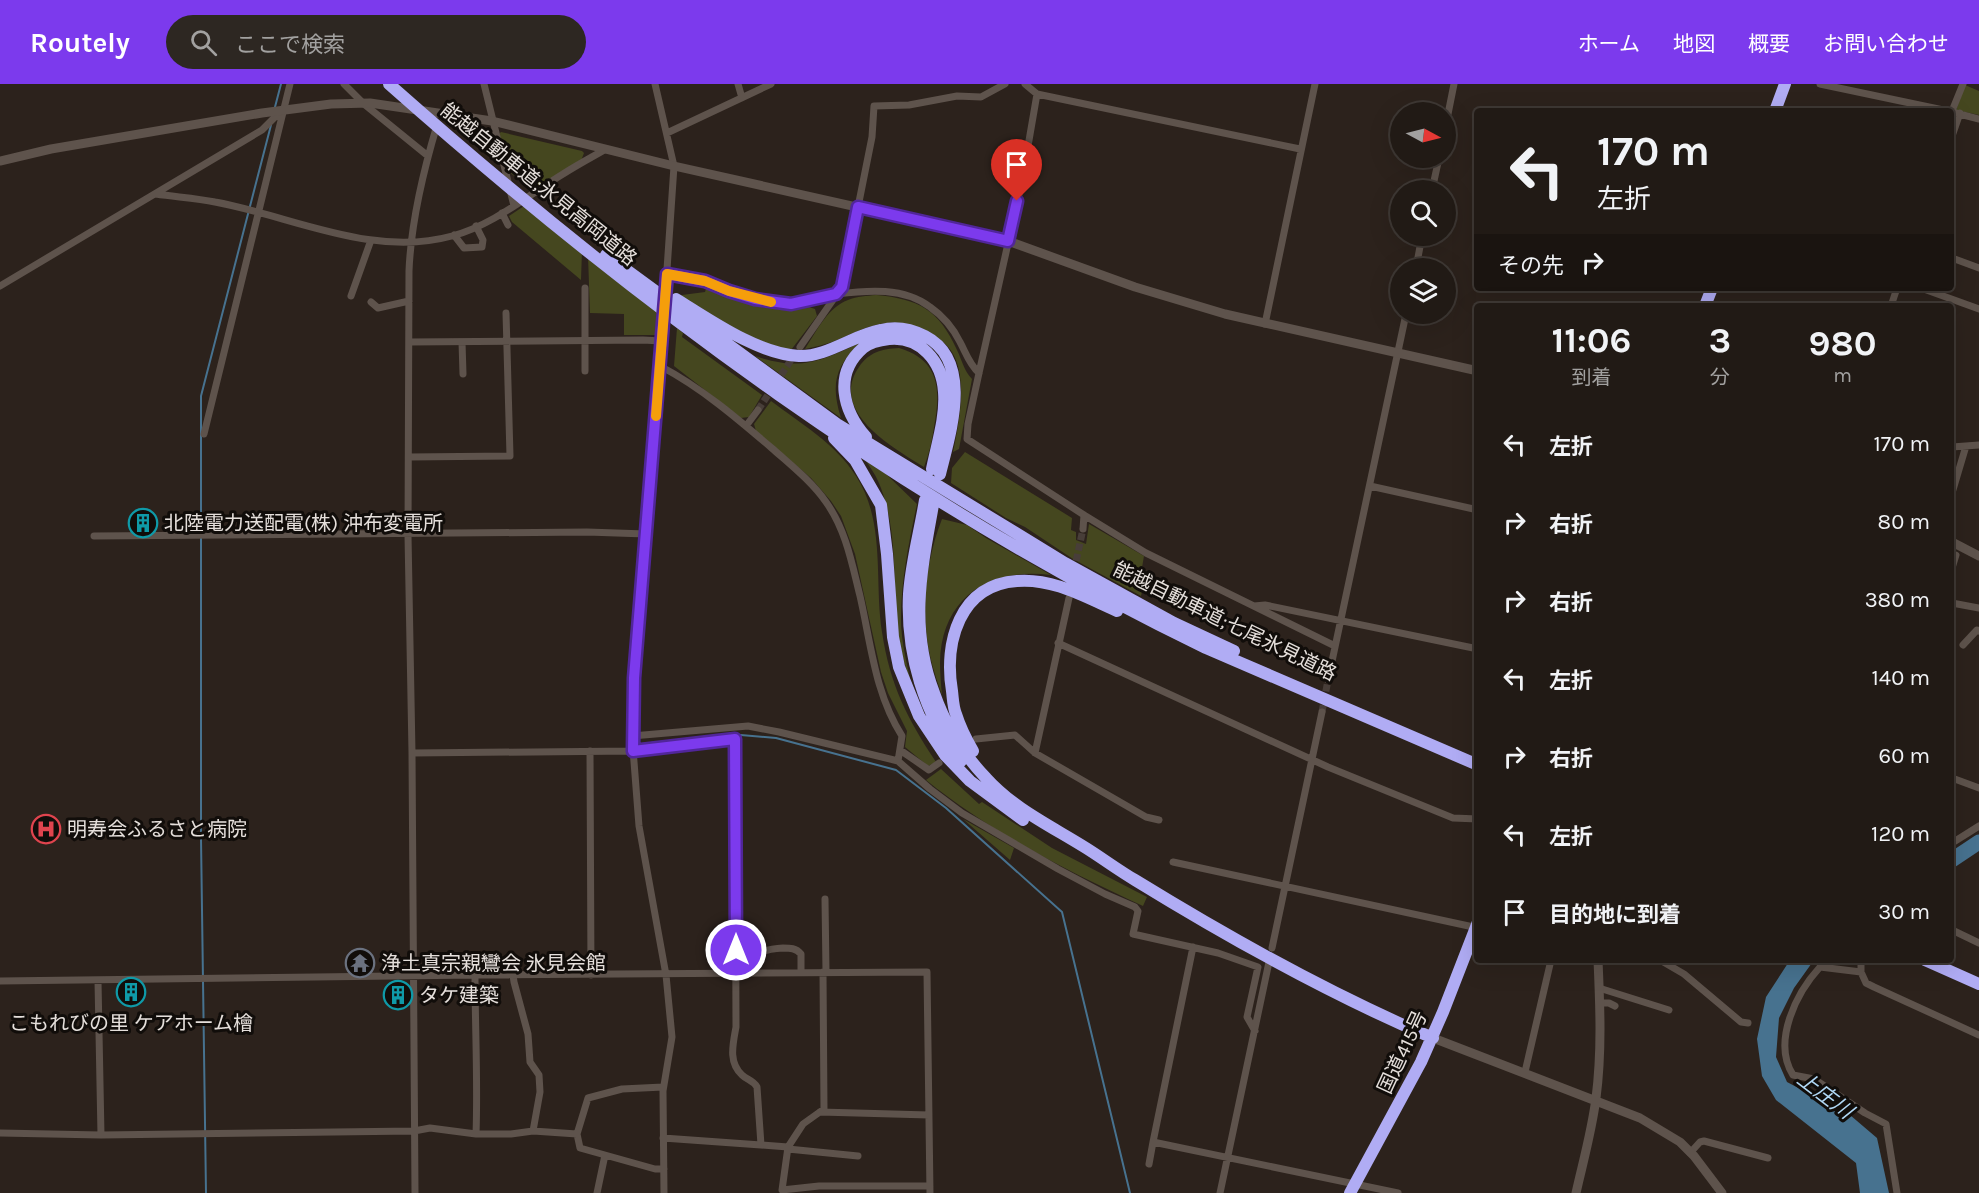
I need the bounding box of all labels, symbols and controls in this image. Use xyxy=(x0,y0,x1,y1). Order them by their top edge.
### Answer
search box xyxy=(166,15,586,69)
text: Routely xyxy=(30,26,130,59)
icon: search xyxy=(187,26,220,59)
text: ここで検索 xyxy=(235,32,345,58)
text: ホーム xyxy=(1578,32,1640,56)
text: 地図 xyxy=(1673,32,1715,56)
text: 概要 xyxy=(1748,32,1790,56)
text: お問い合わせ xyxy=(1823,32,1949,56)
street label: 能越自動車道;氷見高岡道路 xyxy=(436,98,641,270)
north arrow xyxy=(1390,102,1456,168)
map controls xyxy=(1390,102,1456,324)
text: 170 m xyxy=(1597,126,1710,176)
icon: left xyxy=(1498,132,1576,210)
pin xyxy=(991,139,1042,201)
icon: arrive xyxy=(1000,148,1033,181)
button: search xyxy=(1390,180,1456,246)
text: 左折 xyxy=(1597,183,1651,215)
icon: right xyxy=(1576,246,1609,279)
text: その先 xyxy=(1498,253,1564,279)
button: layers xyxy=(1390,258,1456,324)
text: 11:06 xyxy=(1551,319,1631,361)
text: 3 xyxy=(1709,319,1731,361)
text: 980 xyxy=(1809,322,1877,364)
text: m xyxy=(1833,364,1852,387)
text: 到着 xyxy=(1571,366,1611,389)
text: 分 xyxy=(1710,366,1730,389)
icon: left xyxy=(1498,428,1531,461)
text: 170 m xyxy=(1874,431,1930,457)
text: 左折 xyxy=(1549,434,1593,460)
icon: right xyxy=(1498,506,1531,539)
building icon: 北陸電力送配電(株) 沖布変電所 xyxy=(127,507,159,539)
text: 80 m xyxy=(1878,509,1930,535)
place label: 北陸電力送配電(株) 沖布変電所 xyxy=(164,512,443,535)
text: 右折 xyxy=(1549,512,1593,538)
street label: 能越自動車道;七尾氷見道路 xyxy=(1110,557,1340,686)
icon: right xyxy=(1498,584,1531,617)
text: 380 m xyxy=(1865,587,1930,613)
text: 右折 xyxy=(1549,590,1593,616)
icon: left xyxy=(1498,662,1531,695)
text: 140 m xyxy=(1872,665,1930,691)
text: 左折 xyxy=(1549,668,1593,694)
icon: right xyxy=(1498,740,1531,773)
text: 60 m xyxy=(1879,743,1930,769)
text: 右折 xyxy=(1549,746,1593,772)
hospital icon: 明寿会ふるさと病院 xyxy=(30,813,62,845)
place label: 明寿会ふるさと病院 xyxy=(67,818,247,841)
icon: left xyxy=(1498,818,1531,851)
text: 120 m xyxy=(1871,821,1930,847)
text: 左折 xyxy=(1549,824,1593,850)
icon: arrive xyxy=(1498,896,1531,929)
text: 30 m xyxy=(1878,899,1930,925)
text: 目的地に到着 xyxy=(1549,902,1681,928)
position arrow xyxy=(704,918,768,982)
temple icon: 浄土真宗親鸞会 氷見会館 xyxy=(344,947,376,979)
place label: 浄土真宗親鸞会 氷見会館 xyxy=(381,952,606,975)
building icon: こもれびの里 ケアホーム檜 xyxy=(115,976,147,1008)
building icon: タケ建築 xyxy=(382,979,414,1011)
place label: タケ建築 xyxy=(419,984,499,1007)
street label: 国道415号 xyxy=(1373,1007,1432,1097)
place label: こもれびの里 ケアホーム檜 xyxy=(9,1012,253,1035)
water label: 上庄川 xyxy=(1793,1066,1859,1125)

